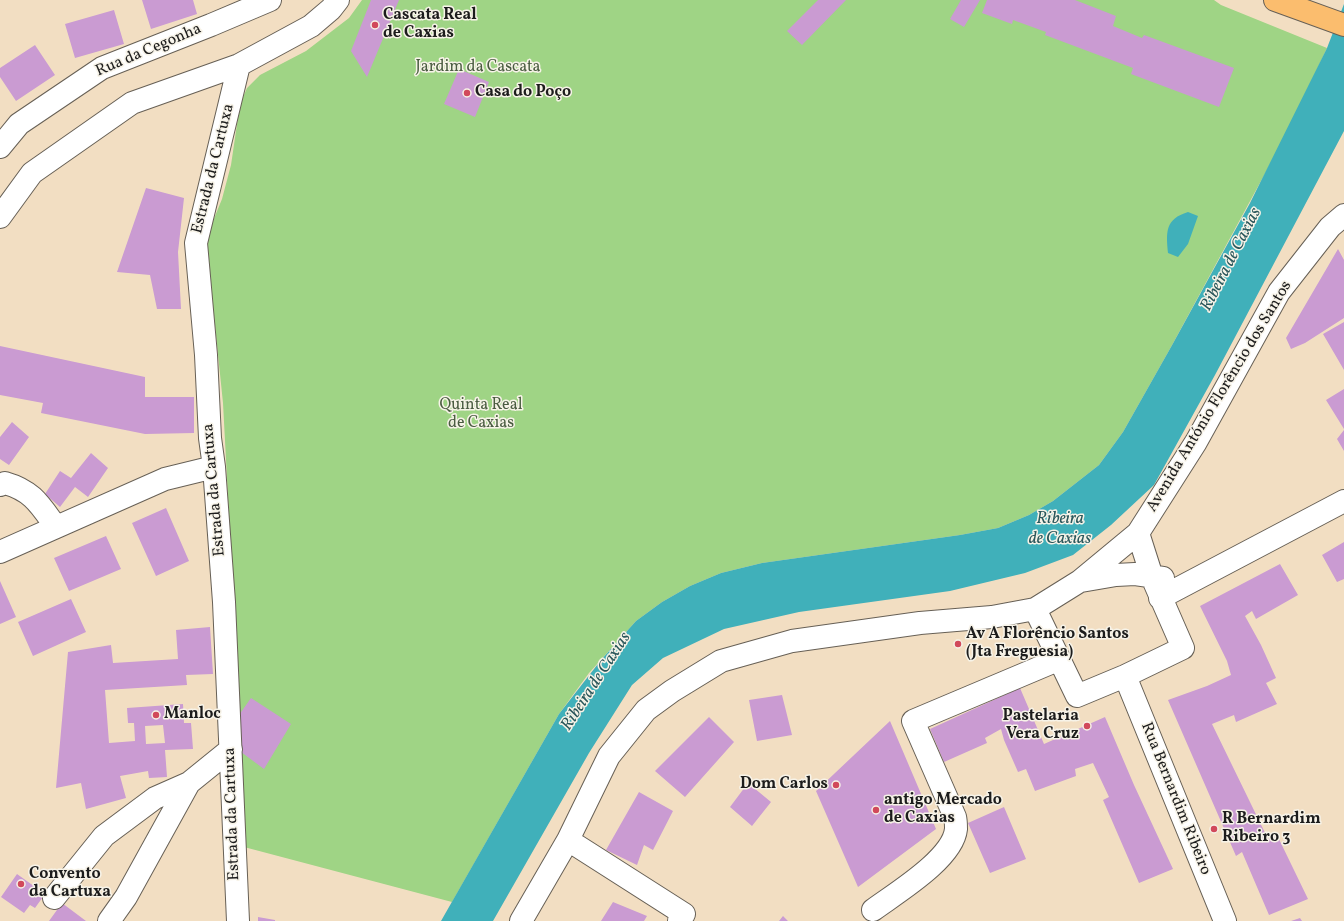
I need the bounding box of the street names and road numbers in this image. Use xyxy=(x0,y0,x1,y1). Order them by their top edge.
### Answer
street label: Rua da Cegonha xyxy=(93,20,205,82)
street label: Estrada da Cartuxa xyxy=(189,102,239,236)
street label: Avenida António Florêncio dos Santos xyxy=(1143,278,1297,516)
street label: Estrada da Cartuxa xyxy=(200,423,230,557)
street label: Rua Bernardim Ribeiro xyxy=(1136,720,1214,878)
street label: Estrada da Cartuxa xyxy=(221,747,245,881)

